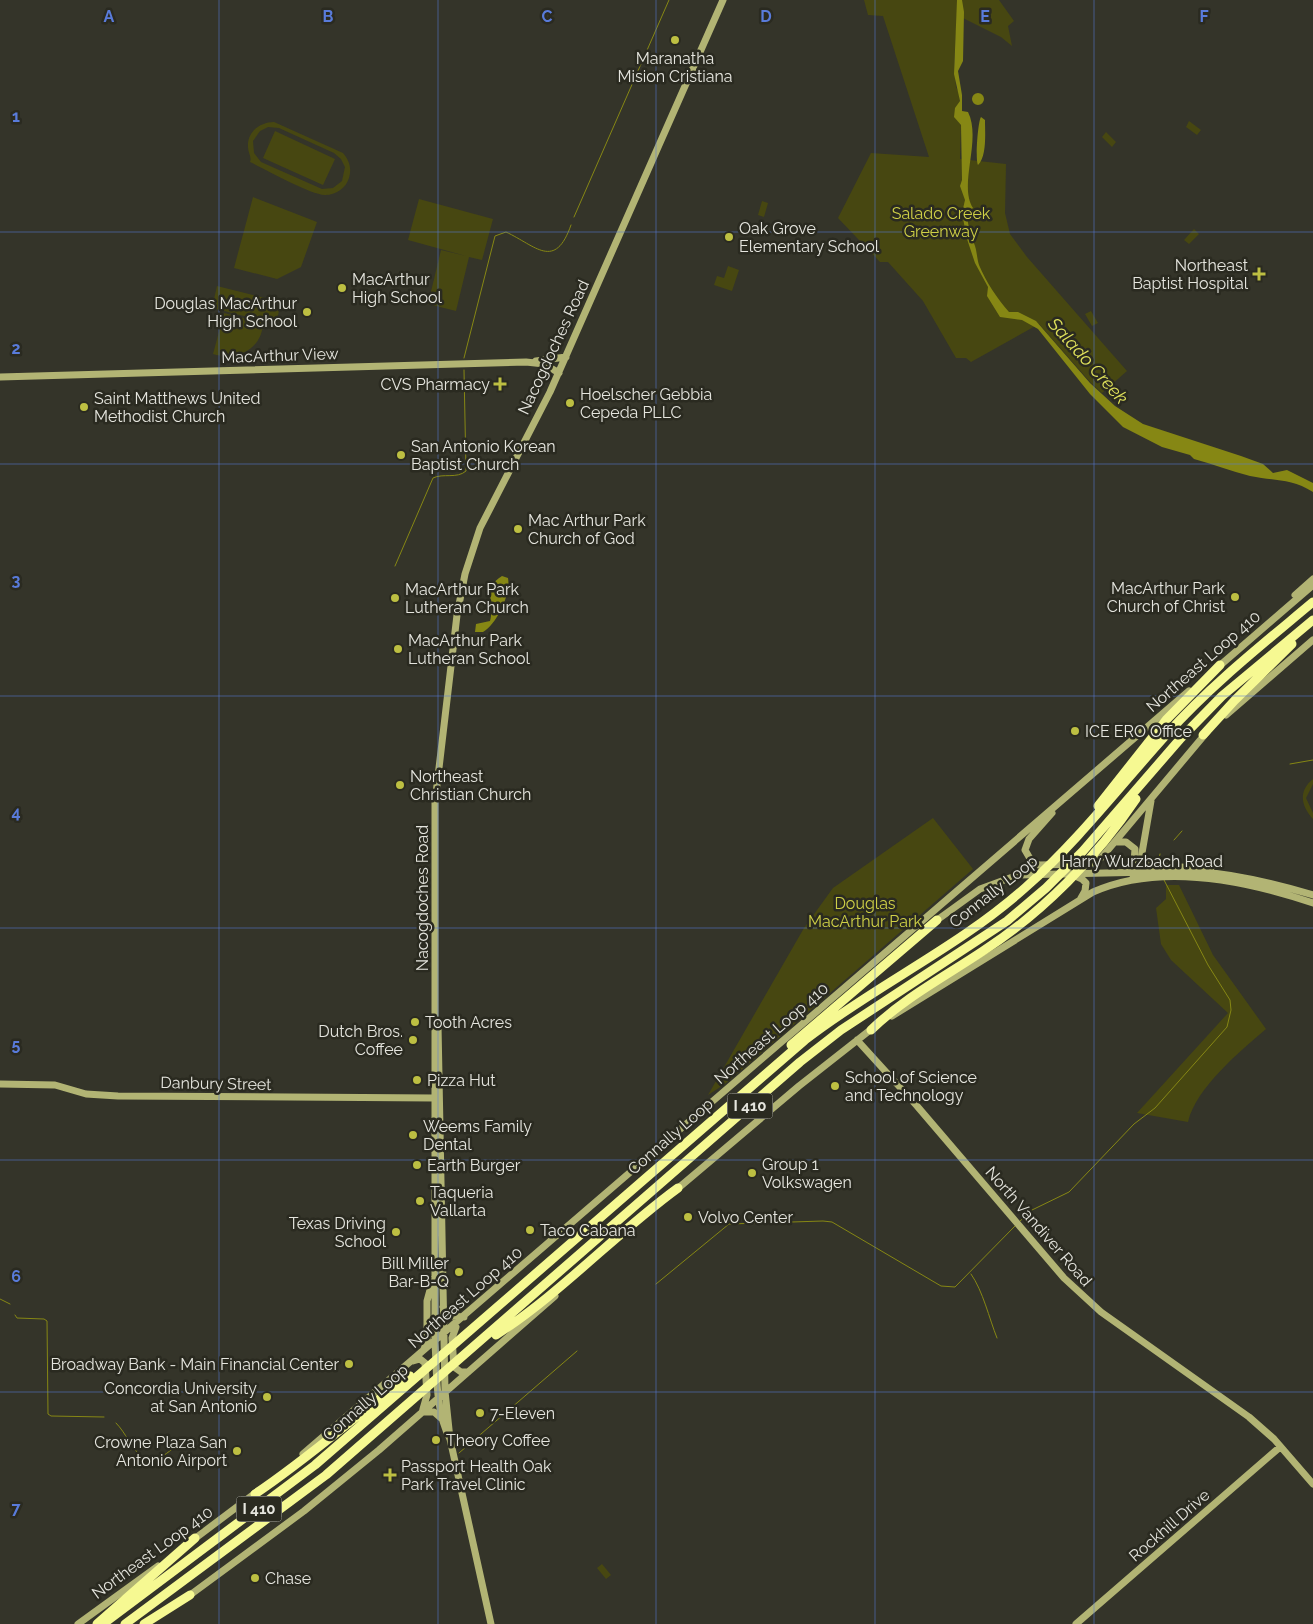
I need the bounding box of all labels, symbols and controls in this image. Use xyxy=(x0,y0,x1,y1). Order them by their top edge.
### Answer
text: A xyxy=(104,7,115,26)
text: B xyxy=(323,7,334,26)
text: C xyxy=(542,7,553,26)
text: D xyxy=(760,7,772,26)
text: E xyxy=(980,7,990,26)
text: F xyxy=(1199,7,1209,26)
marker: Maranatha Mision Cristiana xyxy=(669,34,681,46)
place label: Maranatha Mision Cristiana xyxy=(617,49,733,86)
text: 1 xyxy=(12,107,20,126)
park label: Salado Creek Greenway xyxy=(892,204,991,241)
place label: Oak Grove Elementary School xyxy=(739,219,880,256)
marker: Oak Grove Elementary School xyxy=(723,231,735,243)
place label: Northeast Baptist Hospital xyxy=(1132,256,1249,293)
marker: Northeast Baptist Hospital xyxy=(1252,267,1266,281)
place label: MacArthur High School xyxy=(352,270,442,307)
street label: Nacogdoches Road xyxy=(514,277,593,418)
marker: MacArthur High School xyxy=(336,282,348,294)
place label: Douglas MacArthur High School xyxy=(154,294,298,331)
marker: Douglas MacArthur High School xyxy=(301,306,313,318)
water label: Salado Creek xyxy=(1043,312,1133,408)
text: 2 xyxy=(11,339,21,358)
street label: MacArthur View xyxy=(221,344,339,367)
place label: CVS Pharmacy xyxy=(380,375,490,394)
marker: CVS Pharmacy xyxy=(494,378,506,390)
place label: Hoelscher Gebbia Cepeda PLLC xyxy=(580,385,712,422)
place label: Saint Matthews United Methodist Church xyxy=(94,389,260,426)
marker: Hoelscher Gebbia Cepeda PLLC xyxy=(564,397,576,409)
marker: Saint Matthews United Methodist Church xyxy=(78,401,90,413)
place label: San Antonio Korean Baptist Church xyxy=(411,437,556,474)
marker: San Antonio Korean Baptist Church xyxy=(395,449,407,461)
place label: Mac Arthur Park Church of God xyxy=(528,511,646,548)
marker: Mac Arthur Park Church of God xyxy=(512,523,524,535)
text: 3 xyxy=(12,571,21,590)
place label: MacArthur Park Church of Christ xyxy=(1107,579,1226,616)
place label: MacArthur Park Lutheran Church xyxy=(405,580,529,617)
marker: MacArthur Park Church of Christ xyxy=(1229,591,1241,603)
marker: MacArthur Park Lutheran Church xyxy=(389,592,401,604)
street label: Northeast Loop 410 xyxy=(1142,607,1264,716)
place label: MacArthur Park Lutheran School xyxy=(408,631,530,668)
marker: MacArthur Park Lutheran School xyxy=(392,643,404,655)
place label: ICE ERO Office xyxy=(1085,722,1192,741)
marker: ICE ERO Office xyxy=(1069,725,1081,737)
place label: Northeast Christian Church xyxy=(410,767,531,804)
marker: Northeast Christian Church xyxy=(394,779,406,791)
text: 4 xyxy=(11,803,21,822)
street label: Nacogdoches Road xyxy=(413,825,432,971)
street label: Connally Loop xyxy=(945,851,1041,932)
street label: Harry Wurzbach Road xyxy=(1061,852,1223,871)
park label: Douglas MacArthur Park xyxy=(808,894,923,931)
street label: Northeast Loop 410 xyxy=(710,979,832,1088)
place label: Tooth Acres xyxy=(425,1013,512,1032)
marker: Tooth Acres xyxy=(409,1016,421,1028)
place label: Dutch Bros. Coffee xyxy=(318,1022,403,1059)
marker: Dutch Bros. Coffee xyxy=(407,1034,419,1046)
text: 5 xyxy=(12,1035,21,1054)
place label: School of Science and Technology xyxy=(845,1068,977,1105)
place label: Pizza Hut xyxy=(427,1071,496,1090)
street label: Danbury Street xyxy=(160,1073,272,1094)
marker: Pizza Hut xyxy=(411,1074,423,1086)
marker: School of Science and Technology xyxy=(829,1080,841,1092)
street label: Connally Loop xyxy=(624,1094,717,1179)
road number: I 410 xyxy=(728,1094,772,1118)
place label: Weems Family Dental xyxy=(423,1117,532,1154)
marker: Weems Family Dental xyxy=(407,1129,419,1141)
place label: Group 1 Volkswagen xyxy=(762,1155,852,1192)
place label: Earth Burger xyxy=(427,1156,521,1175)
marker: Earth Burger xyxy=(411,1159,423,1171)
street label: North Vandiver Road xyxy=(981,1163,1096,1290)
marker: Group 1 Volkswagen xyxy=(746,1167,758,1179)
place label: Taqueria Vallarta xyxy=(430,1183,493,1220)
marker: Taqueria Vallarta xyxy=(414,1195,426,1207)
place label: Volvo Center xyxy=(698,1208,793,1227)
marker: Volvo Center xyxy=(682,1211,694,1223)
place label: Texas Driving School xyxy=(289,1214,387,1251)
place label: Taco Cabana xyxy=(540,1221,635,1240)
marker: Taco Cabana xyxy=(524,1224,536,1236)
marker: Texas Driving School xyxy=(390,1226,402,1238)
street label: Northeast Loop 410 xyxy=(404,1243,526,1352)
place label: Bill Miller Bar-B-Q xyxy=(381,1254,449,1291)
marker: Bill Miller Bar-B-Q xyxy=(453,1266,465,1278)
text: 6 xyxy=(11,1267,21,1286)
place label: Broadway Bank - Main Financial Center xyxy=(50,1355,339,1374)
marker: Broadway Bank - Main Financial Center xyxy=(343,1358,355,1370)
street label: Connally Loop xyxy=(319,1360,412,1445)
place label: Concordia University at San Antonio xyxy=(104,1379,257,1416)
marker: Concordia University at San Antonio xyxy=(261,1391,273,1403)
place label: 7-Eleven xyxy=(490,1404,555,1423)
marker: 7-Eleven xyxy=(474,1407,486,1419)
place label: Theory Coffee xyxy=(446,1431,550,1450)
place label: Crowne Plaza San Antonio Airport xyxy=(94,1433,228,1470)
marker: Theory Coffee xyxy=(430,1434,442,1446)
marker: Crowne Plaza San Antonio Airport xyxy=(231,1445,243,1457)
place label: Passport Health Oak Park Travel Clinic xyxy=(401,1457,552,1494)
marker: Passport Health Oak Park Travel Clinic xyxy=(383,1468,397,1482)
street label: Rockhill Drive xyxy=(1125,1485,1213,1565)
road number: I 410 xyxy=(236,1496,282,1522)
text: 7 xyxy=(12,1499,21,1518)
street label: Northeast Loop 410 xyxy=(88,1502,216,1603)
place label: Chase xyxy=(265,1569,311,1588)
marker: Chase xyxy=(249,1572,261,1584)

